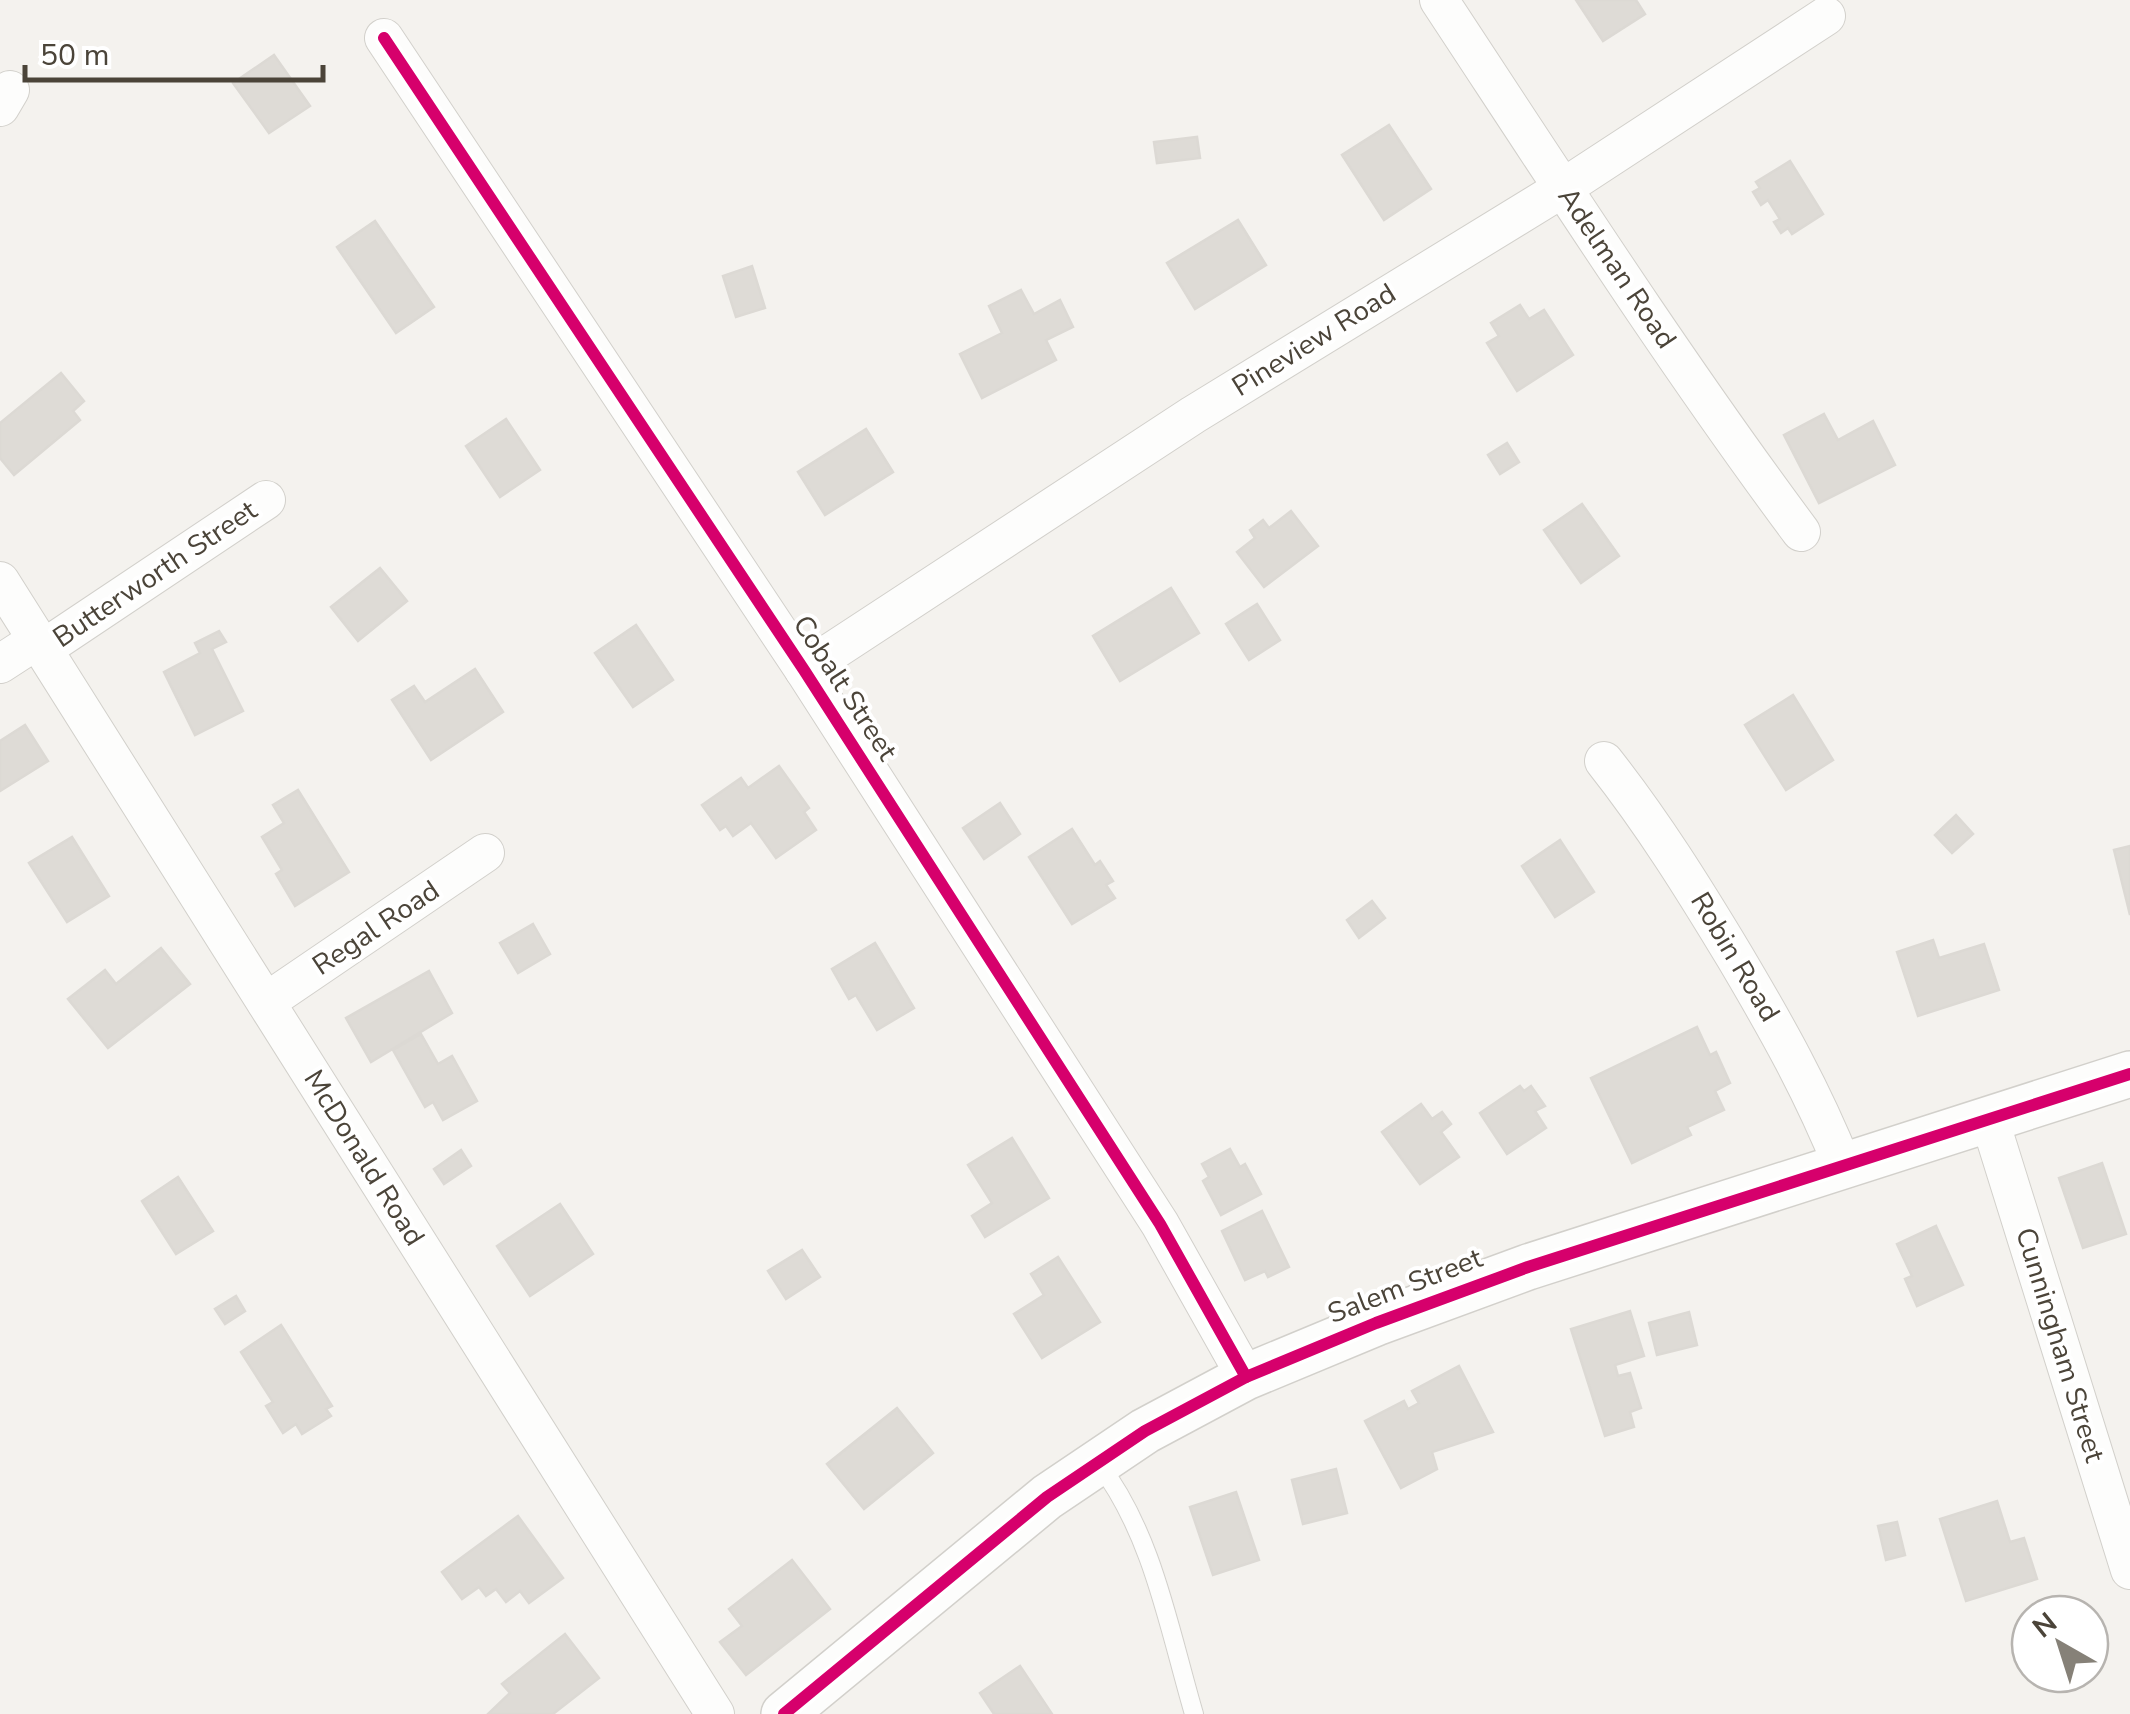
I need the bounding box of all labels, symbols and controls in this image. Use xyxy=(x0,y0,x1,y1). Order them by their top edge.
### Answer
scale bar xyxy=(25,20,322,82)
text: 50 m xyxy=(40,35,109,76)
street label: Adelman Road xyxy=(1549,180,1685,356)
street label: Pineview Road xyxy=(1225,275,1403,405)
street label: Butterworth Street xyxy=(46,491,265,656)
street label: Cobalt Street xyxy=(784,608,906,768)
street label: Regal Road xyxy=(305,872,447,984)
street label: Robin Road xyxy=(1681,885,1789,1029)
street label: McDonald Road xyxy=(295,1063,433,1253)
street label: Cunningham Street xyxy=(2006,1223,2114,1467)
street label: Salem Street xyxy=(1322,1239,1488,1333)
north arrow xyxy=(2010,1594,2110,1694)
text: N xyxy=(2025,1604,2065,1647)

